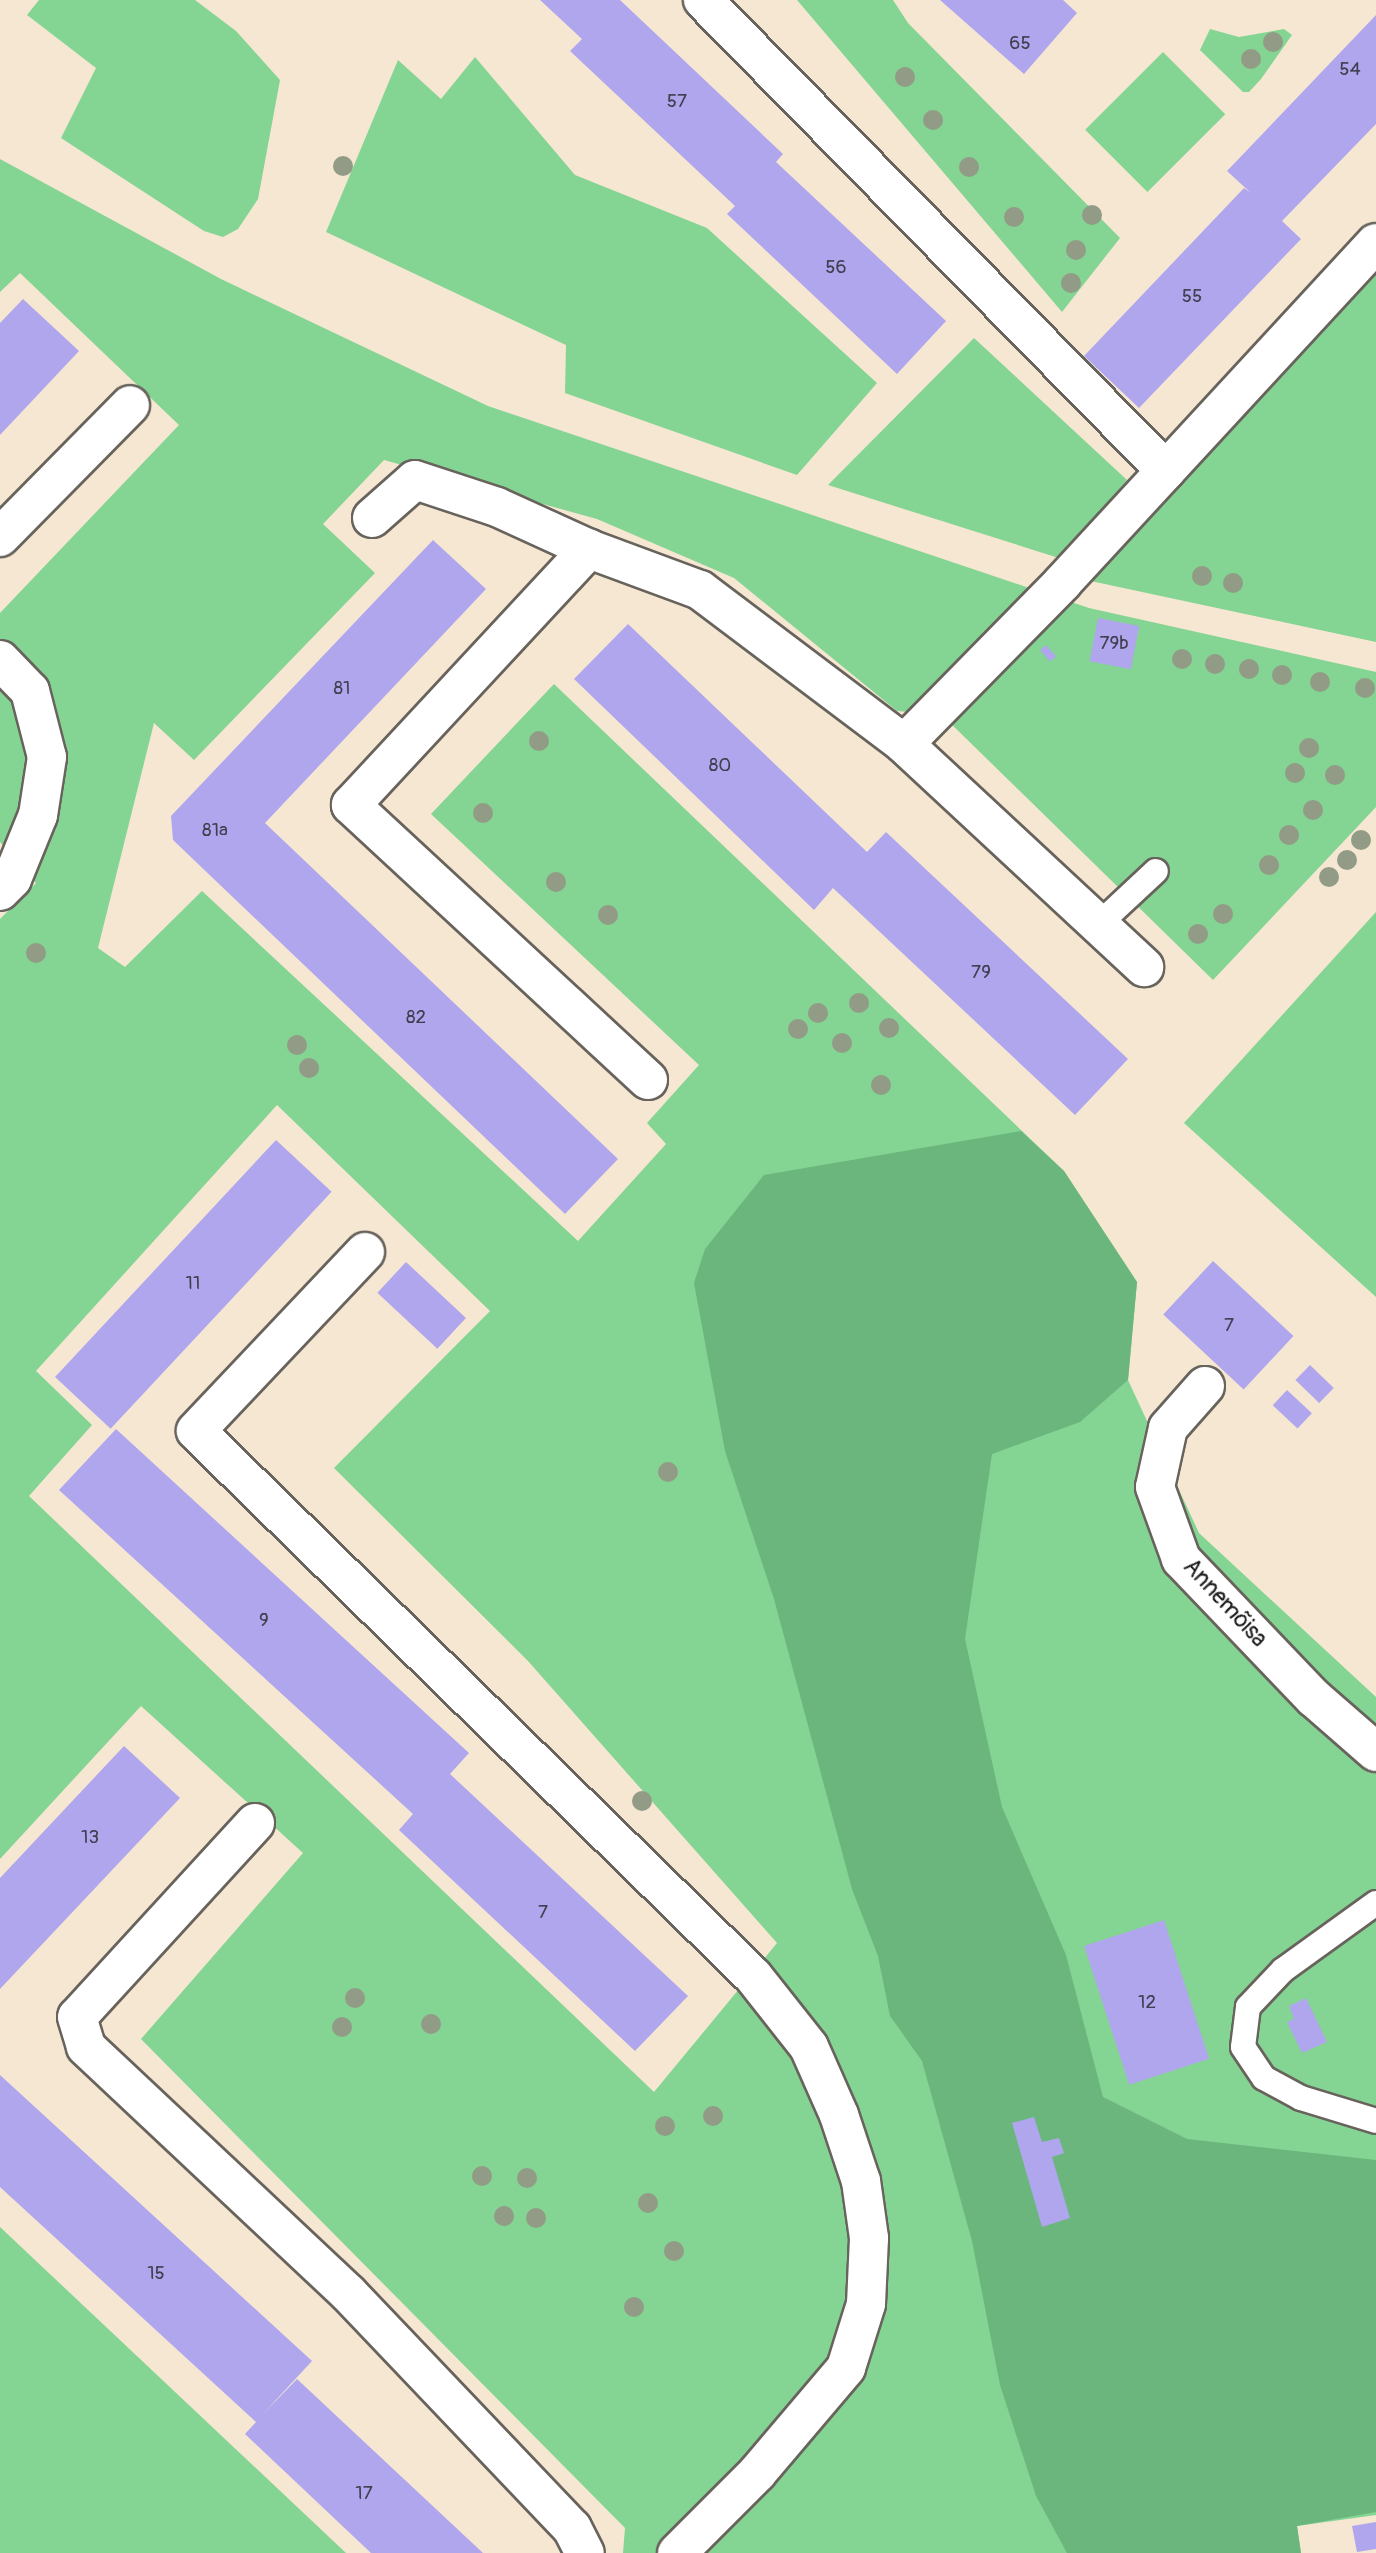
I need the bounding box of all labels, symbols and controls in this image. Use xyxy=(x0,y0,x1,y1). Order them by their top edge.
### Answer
house number: 65 xyxy=(1009,33,1031,55)
house number: 54 xyxy=(1339,59,1361,81)
house number: 57 xyxy=(667,91,687,113)
house number: 56 xyxy=(825,257,847,279)
house number: 55 xyxy=(1182,286,1202,308)
house number: 79b xyxy=(1099,633,1129,655)
house number: 81 xyxy=(333,678,351,700)
house number: 80 xyxy=(709,755,731,777)
house number: 81a xyxy=(202,820,228,842)
house number: 79 xyxy=(971,962,991,984)
house number: 82 xyxy=(406,1007,426,1029)
house number: 11 xyxy=(186,1273,200,1295)
house number: 7 xyxy=(1224,1315,1234,1337)
street label: Annemõisa xyxy=(1177,1553,1273,1653)
house number: 9 xyxy=(259,1610,269,1632)
house number: 13 xyxy=(81,1827,99,1849)
house number: 7 xyxy=(538,1902,548,1924)
house number: 12 xyxy=(1138,1992,1156,2014)
house number: 15 xyxy=(147,2263,165,2285)
house number: 17 xyxy=(355,2483,373,2505)

